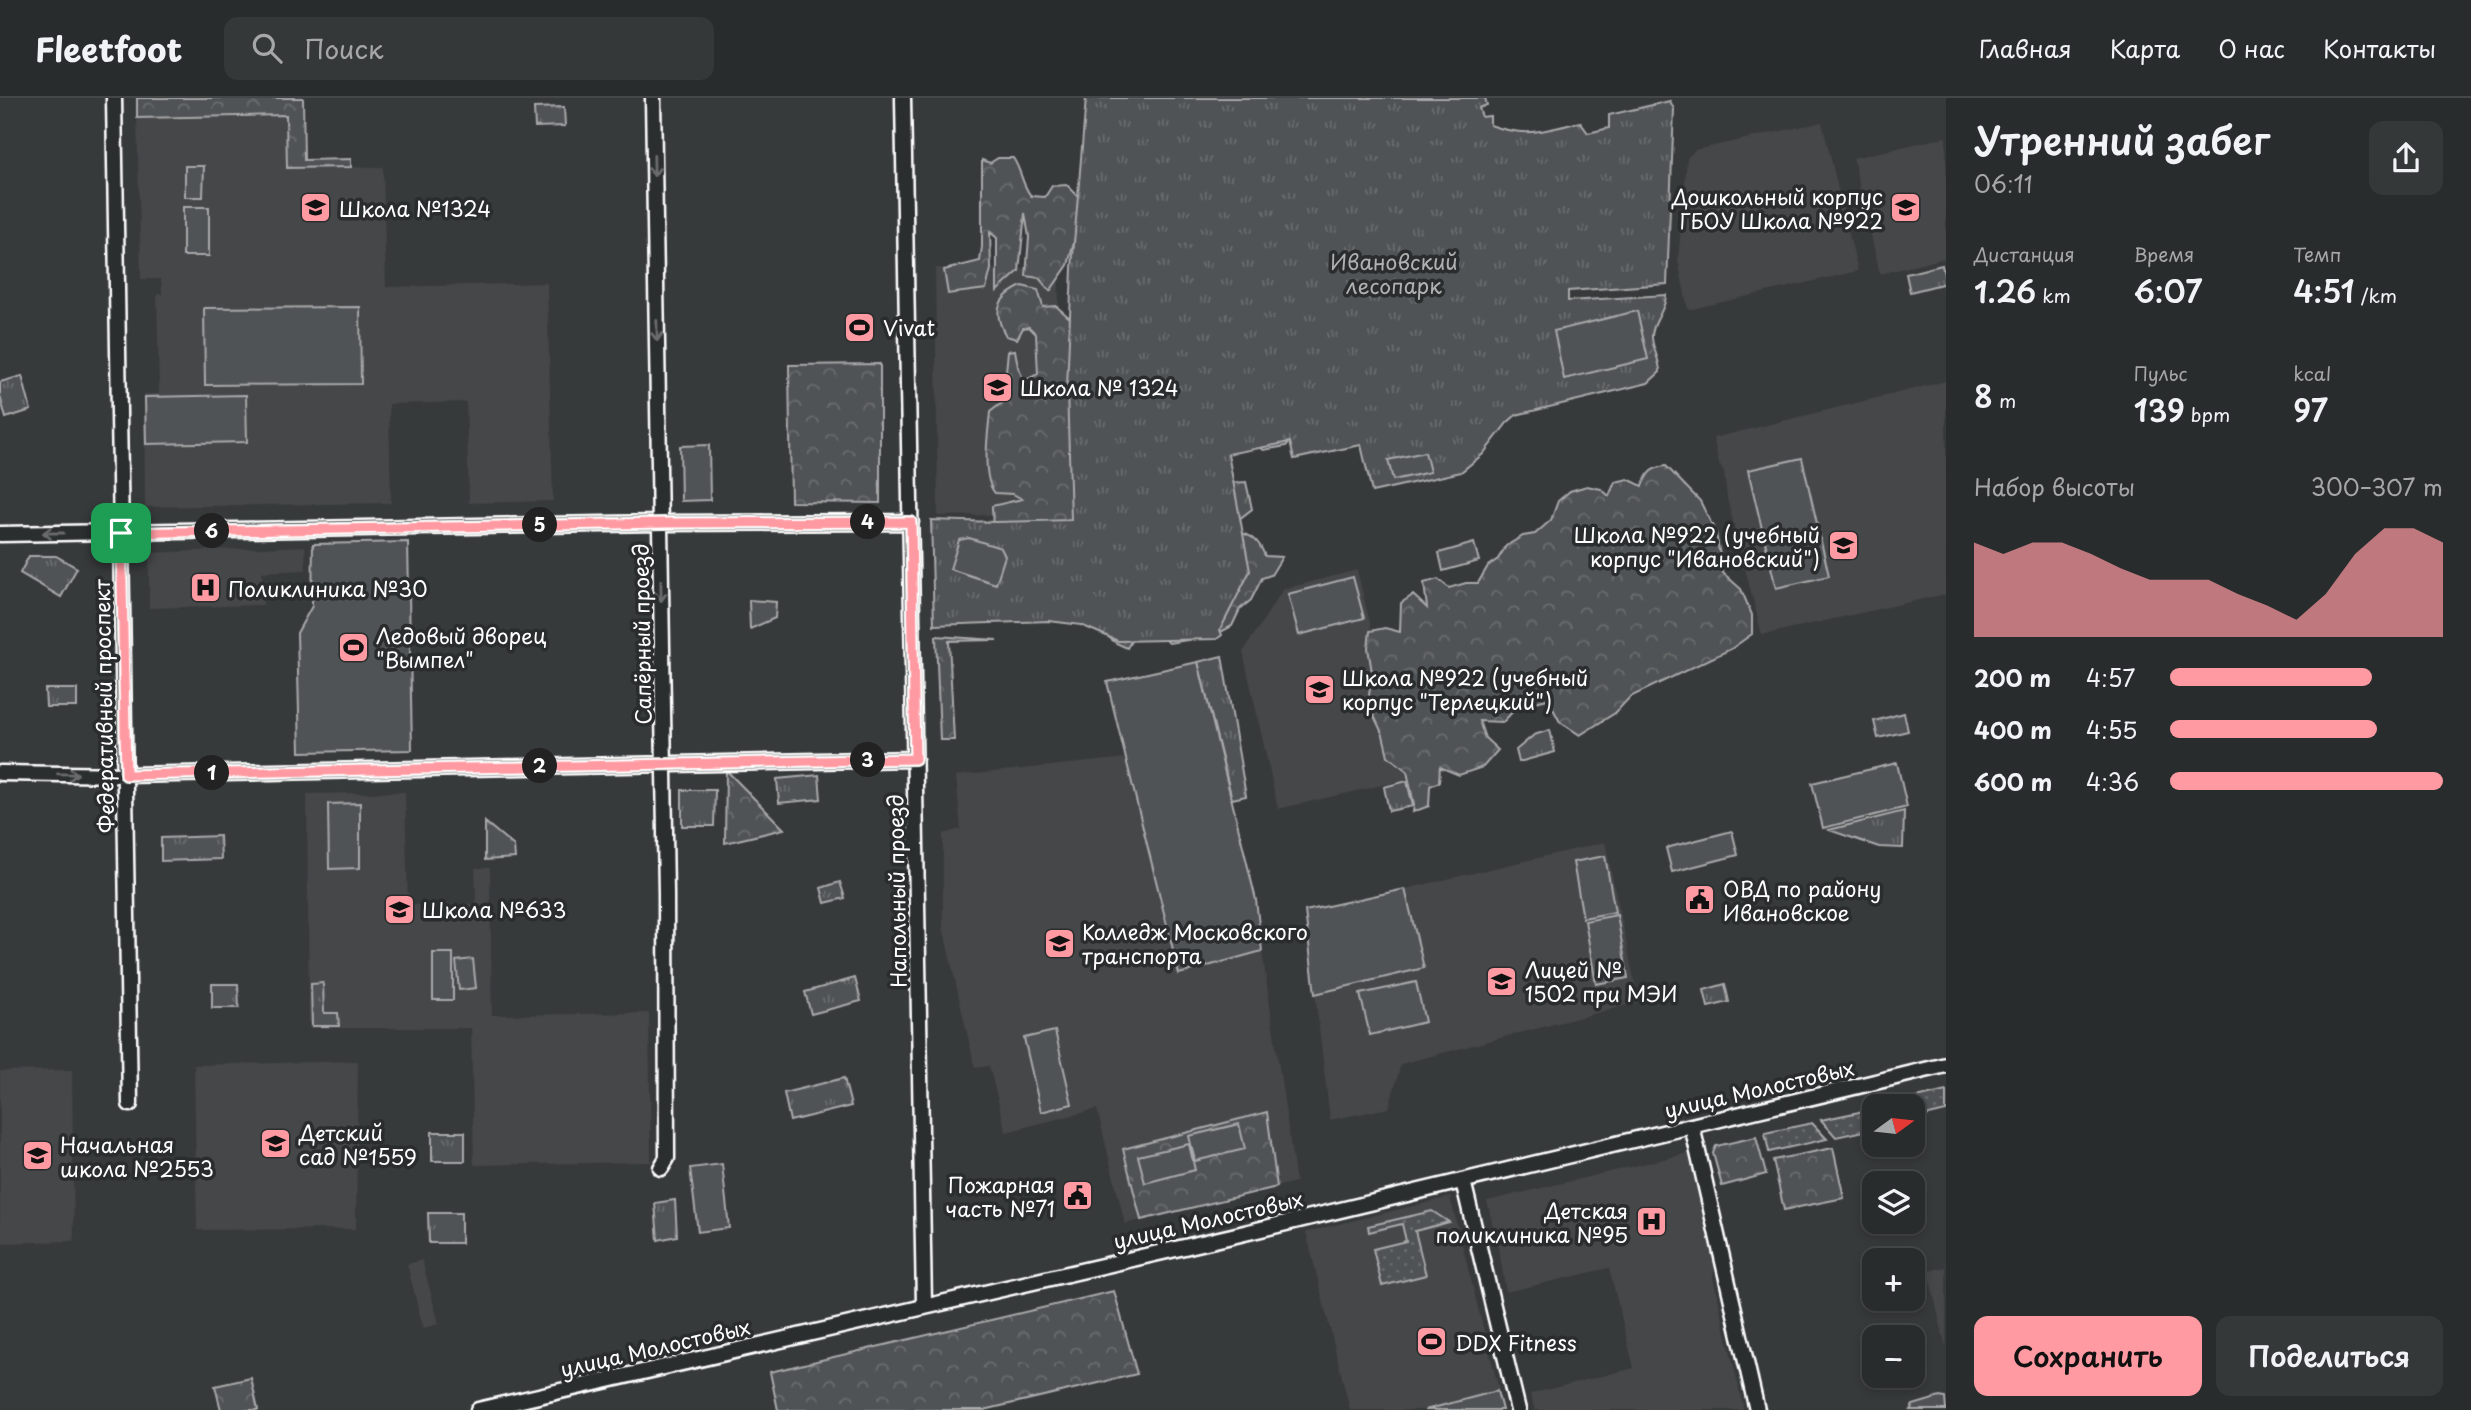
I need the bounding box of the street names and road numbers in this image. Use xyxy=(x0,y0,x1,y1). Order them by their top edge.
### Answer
street label: Сапёрный проезд xyxy=(623,543,659,725)
street label: Федеративный проспект xyxy=(85,578,121,833)
street label: Напольный проезд xyxy=(878,794,914,988)
street label: улица Молостовых xyxy=(1661,1051,1857,1125)
street label: улица Молостовых xyxy=(1110,1182,1306,1256)
street label: улица Молостовых xyxy=(557,1310,753,1384)

